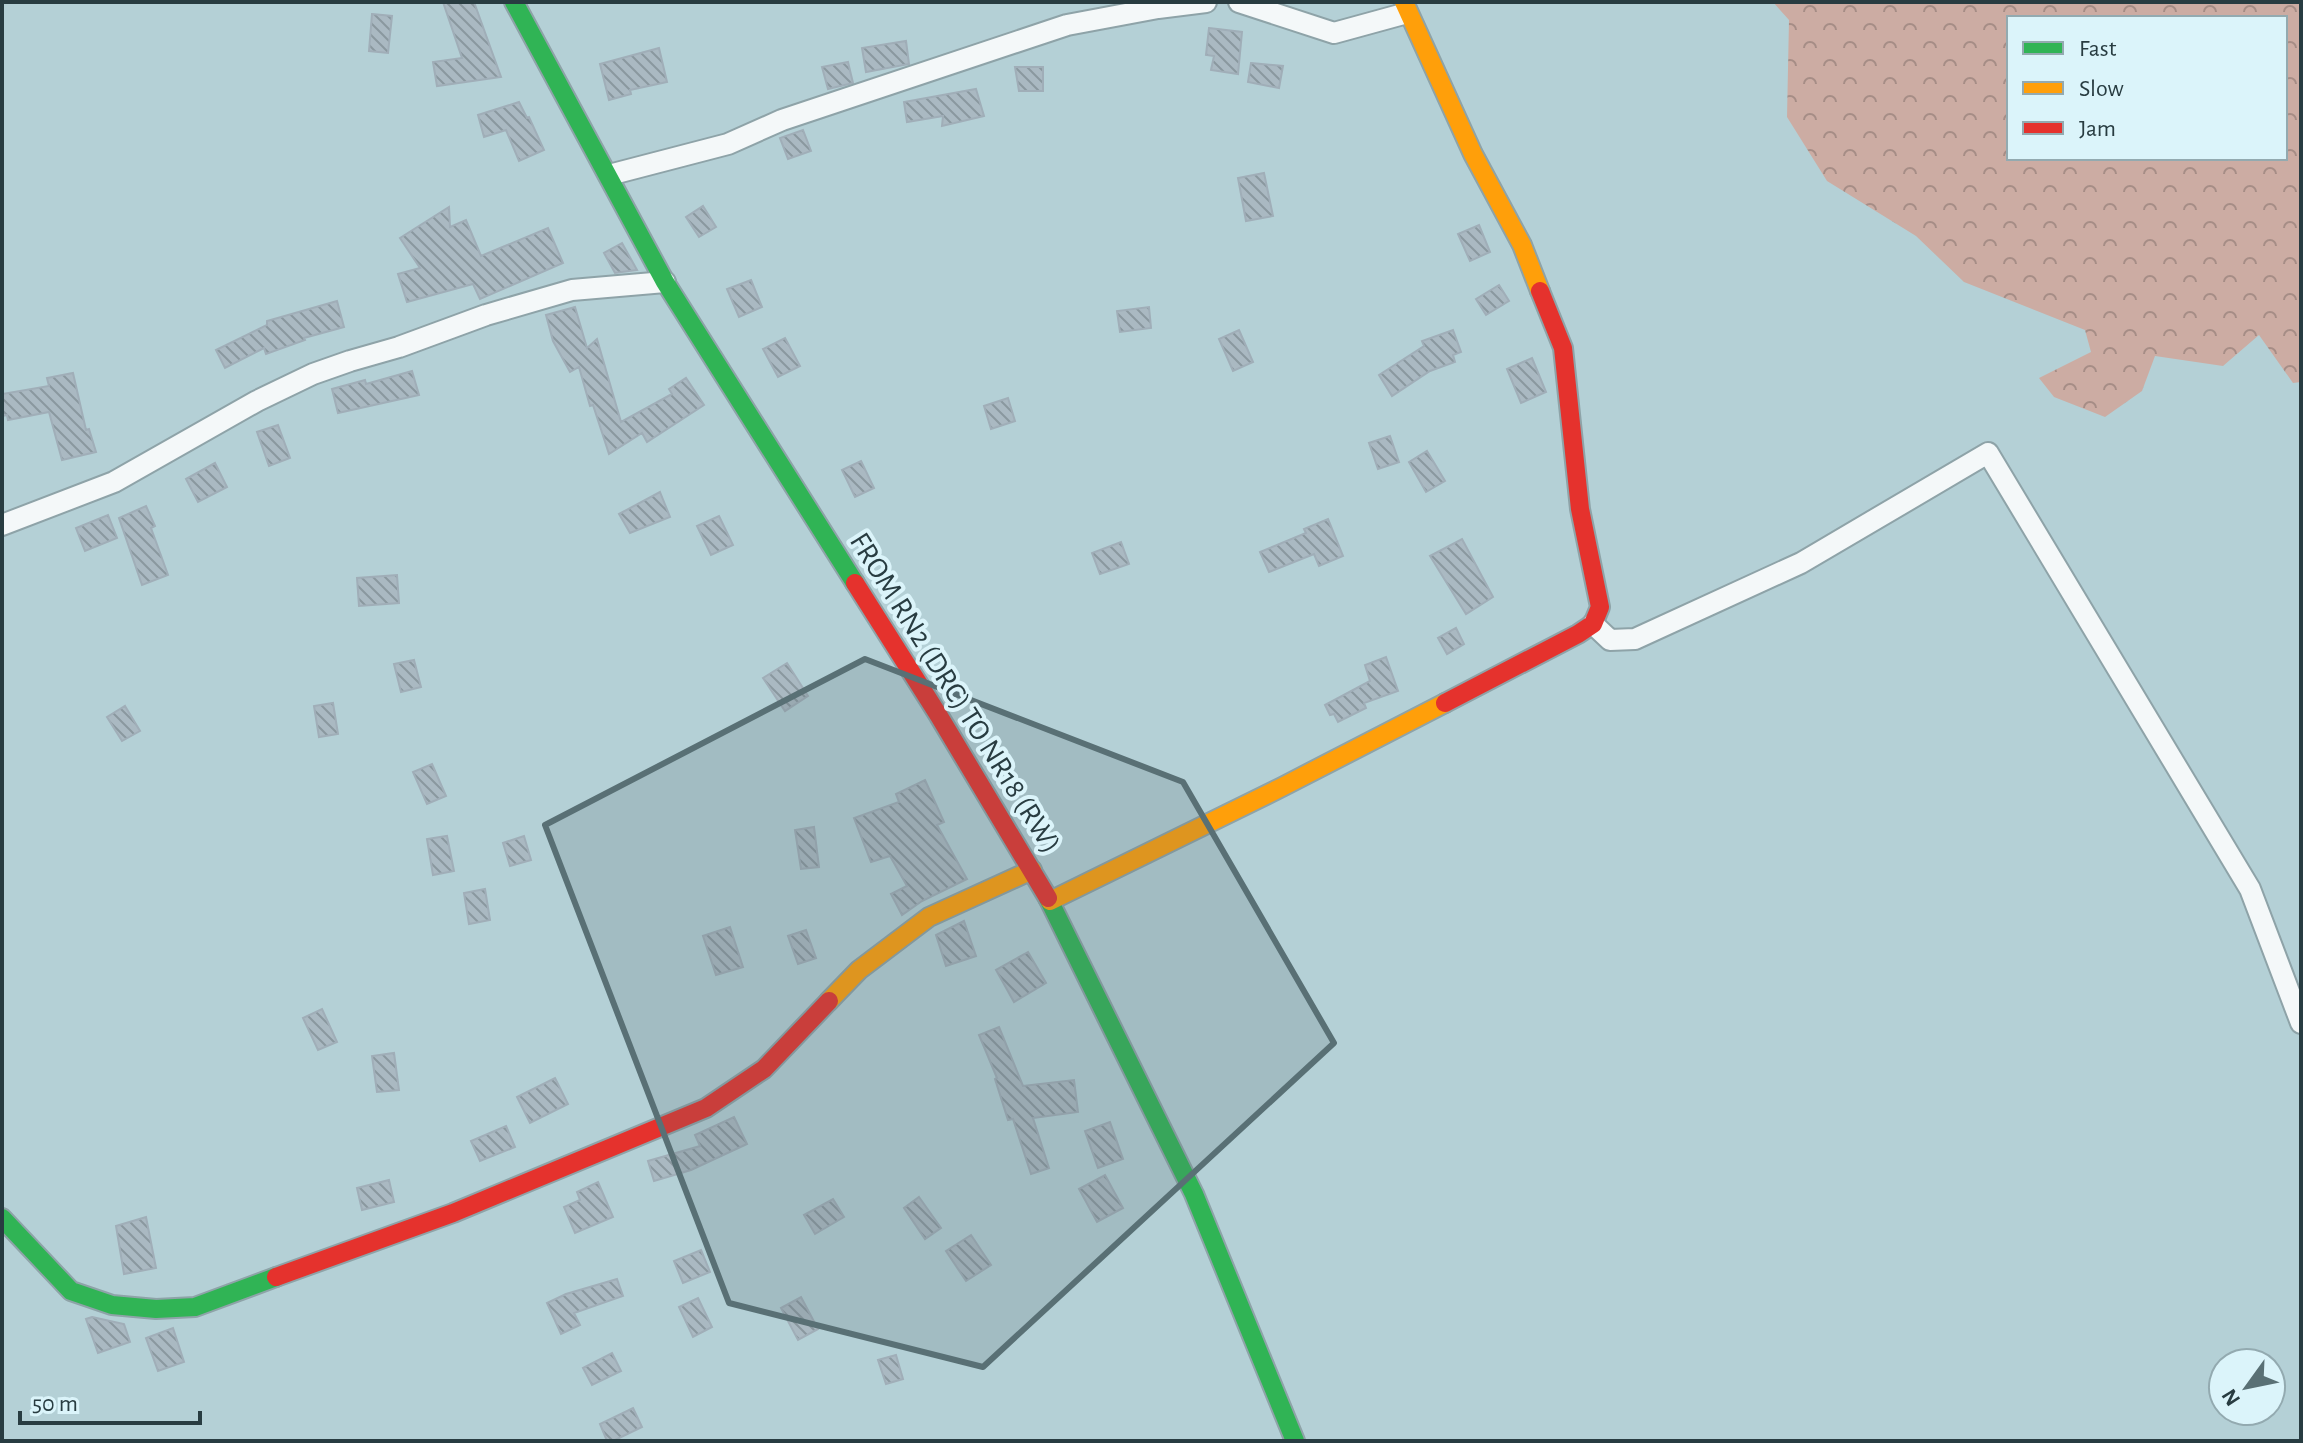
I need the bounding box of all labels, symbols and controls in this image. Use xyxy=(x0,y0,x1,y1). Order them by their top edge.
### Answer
legend xyxy=(2007,16,2287,160)
text: Fast xyxy=(2079,37,2117,61)
text: Slow xyxy=(2079,77,2124,101)
text: Jam xyxy=(2079,117,2116,141)
street label: FROM RN2 (DRC) TO NR18 (RW) xyxy=(844,527,1066,859)
north arrow xyxy=(2207,1347,2287,1427)
scale bar xyxy=(20,1375,200,1425)
text: N xyxy=(2218,1385,2244,1410)
text: 50 m xyxy=(32,1392,78,1416)

